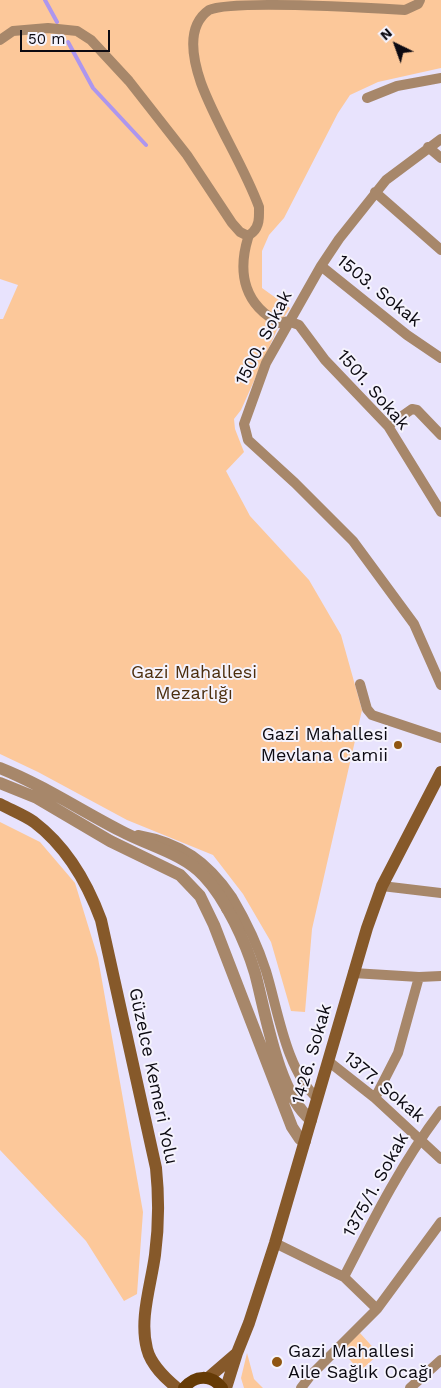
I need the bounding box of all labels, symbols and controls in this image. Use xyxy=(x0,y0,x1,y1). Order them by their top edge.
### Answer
scale bar xyxy=(22,20,112,52)
north arrow xyxy=(371,20,421,70)
text: N xyxy=(377,24,395,43)
text: 50 m xyxy=(28,30,65,48)
street label: 1503. Sokak xyxy=(332,250,426,332)
street label: 1500. Sokak xyxy=(231,287,297,389)
street label: 1501. Sokak xyxy=(332,345,414,435)
park label: Gazi Mahallesi Mezarlığı xyxy=(131,662,257,704)
place label: Gazi Mahallesi Mevlana Camii xyxy=(261,724,388,766)
marker: Gazi Mahallesi Mevlana Camii xyxy=(392,739,404,751)
street label: Güzelce Kemeri Yolu xyxy=(124,986,182,1166)
street label: 1426. Sokak xyxy=(287,1001,337,1107)
street label: 1377. Sokak xyxy=(339,1047,429,1127)
street label: 1375/1. Sokak xyxy=(338,1129,414,1241)
place label: Gazi Mahallesi Aile Sağlık Ocağı xyxy=(288,1341,433,1384)
marker: Gazi Mahallesi Aile Sağlık Ocağı xyxy=(270,1355,284,1369)

